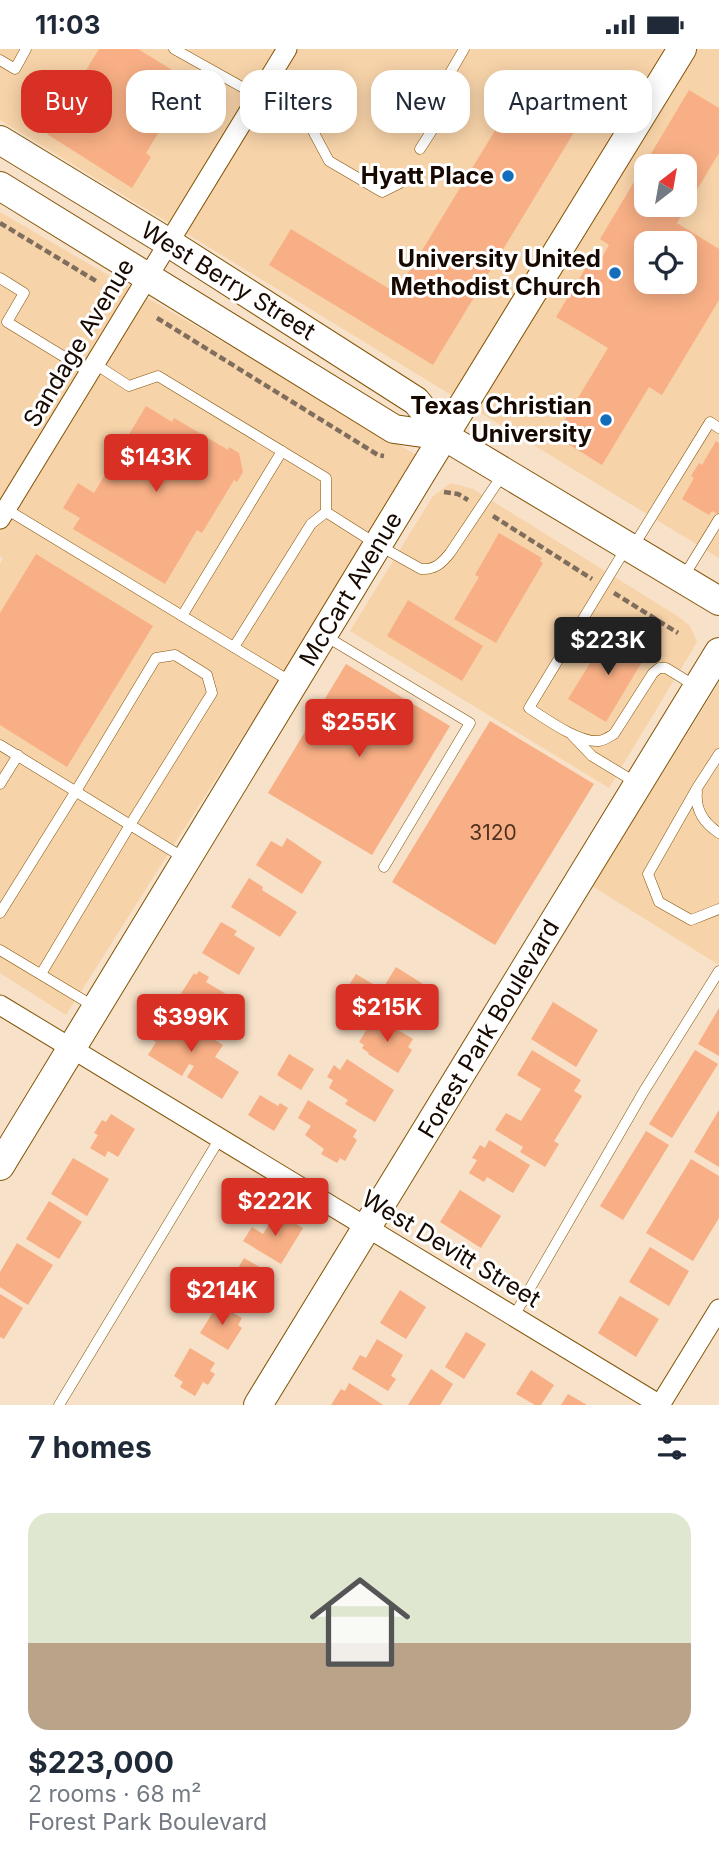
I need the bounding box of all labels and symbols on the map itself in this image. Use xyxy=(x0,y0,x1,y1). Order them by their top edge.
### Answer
north arrow xyxy=(634,154,696,217)
place label: Hyatt Place xyxy=(361,161,494,190)
marker: Hyatt Place xyxy=(500,168,516,184)
street label: West Berry Street xyxy=(136,215,321,346)
place label: University United Methodist Church xyxy=(390,244,601,301)
street label: Sandage Avenue xyxy=(17,253,140,432)
marker: University United Methodist Church xyxy=(607,265,623,281)
place label: Texas Christian University xyxy=(410,391,593,448)
marker: Texas Christian University xyxy=(598,412,614,428)
pin: $143K xyxy=(107,435,205,494)
street label: McCart Avenue xyxy=(293,506,408,671)
pin: $223K xyxy=(559,617,657,677)
pin: $255K xyxy=(310,699,408,759)
house number: 3120 xyxy=(469,820,517,845)
street label: Forest Park Boulevard xyxy=(412,914,565,1143)
pin: $215K xyxy=(338,985,436,1044)
pin: $399K xyxy=(142,995,240,1054)
pin: $222K xyxy=(226,1179,324,1238)
street label: West Devitt Street xyxy=(357,1184,546,1313)
pin: $214K xyxy=(173,1267,271,1327)

